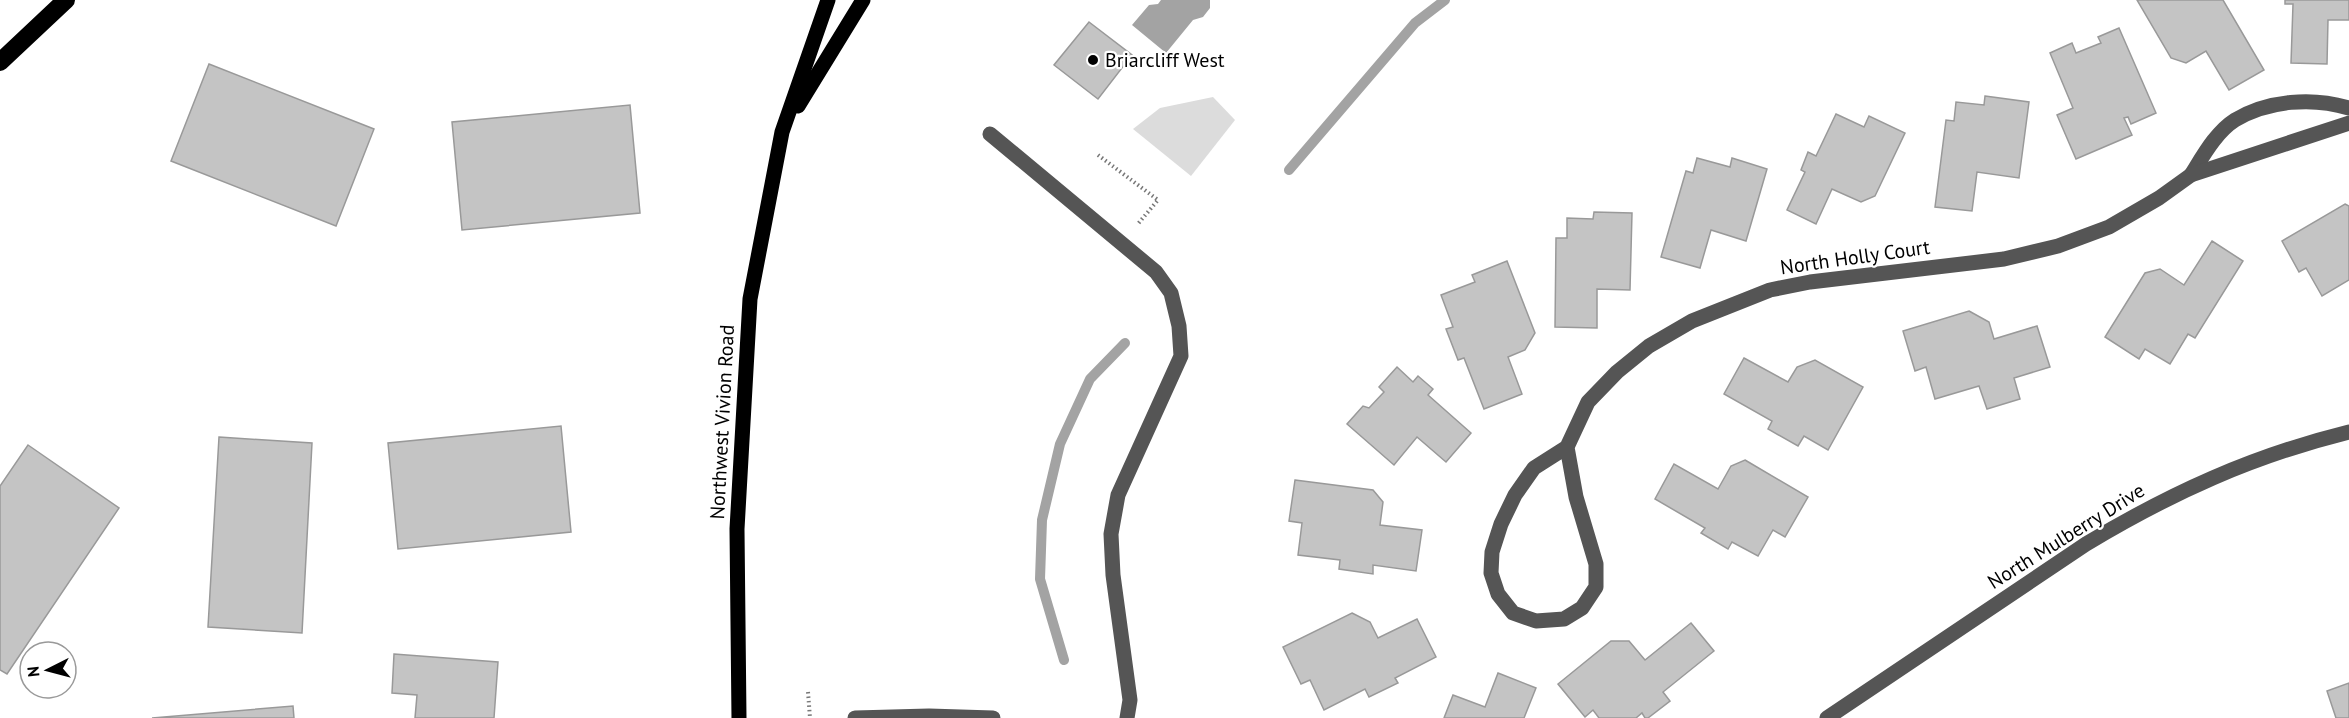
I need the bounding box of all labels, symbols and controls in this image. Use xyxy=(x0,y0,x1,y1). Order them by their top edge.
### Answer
place label: Briarcliff West xyxy=(1105,47,1225,73)
marker: Briarcliff West xyxy=(1086,53,1100,67)
street label: North Holly Court xyxy=(1779,234,1932,280)
street label: Northwest Vivion Road xyxy=(704,324,740,520)
street label: North Mulberry Drive xyxy=(1983,477,2149,595)
north arrow xyxy=(18,640,78,700)
text: N xyxy=(23,665,44,678)

